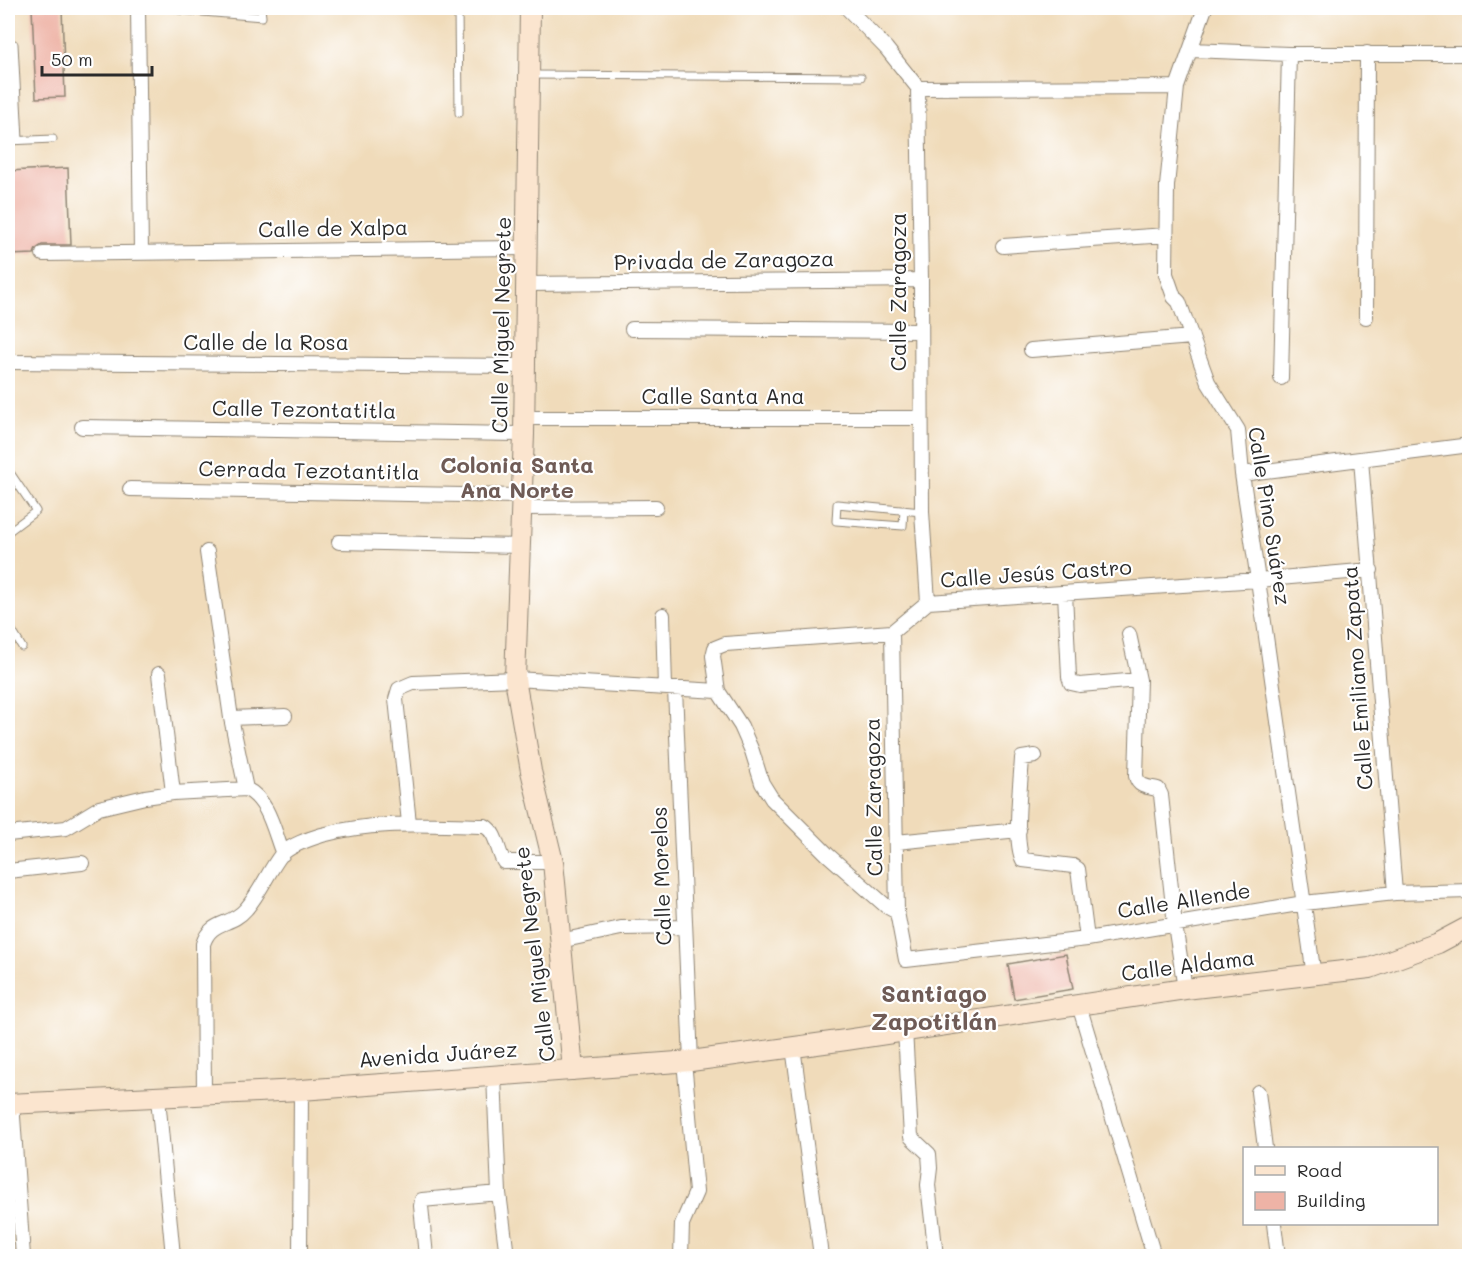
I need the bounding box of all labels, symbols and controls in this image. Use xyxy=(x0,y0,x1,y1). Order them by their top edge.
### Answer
scale bar xyxy=(42,39,152,77)
text: 50 m xyxy=(51,47,93,71)
street label: Calle de Xalpa xyxy=(258,213,408,242)
street label: Calle Zaragoza xyxy=(884,213,911,371)
street label: Calle Miguel Negrete xyxy=(485,216,516,434)
street label: Privada de Zaragoza xyxy=(614,244,834,275)
street label: Calle de la Rosa xyxy=(183,328,349,355)
street label: Calle Santa Ana xyxy=(641,382,805,409)
street label: Calle Tezontatitla xyxy=(212,393,396,424)
street label: Calle Pino Suárez xyxy=(1243,425,1298,607)
district label: Colonia Santa Ana Norte xyxy=(440,450,594,504)
street label: Cerrada Tezotantitla xyxy=(198,454,420,485)
street label: Calle Jesús Castro xyxy=(939,552,1133,593)
street label: Calle Emiliano Zapata xyxy=(1335,565,1378,791)
street label: Calle Zaragoza xyxy=(858,718,887,877)
street label: Calle Morelos xyxy=(645,806,676,946)
street label: Calle Miguel Negrete xyxy=(507,845,560,1063)
street label: Calle Allende xyxy=(1115,876,1252,923)
street label: Calle Aldama xyxy=(1119,943,1256,986)
district label: Santiago Zapotitlán xyxy=(871,977,997,1036)
street label: Avenida Juárez xyxy=(358,1034,518,1073)
legend xyxy=(1243,1147,1438,1225)
text: Road xyxy=(1297,1158,1342,1182)
text: Building xyxy=(1297,1188,1365,1212)

